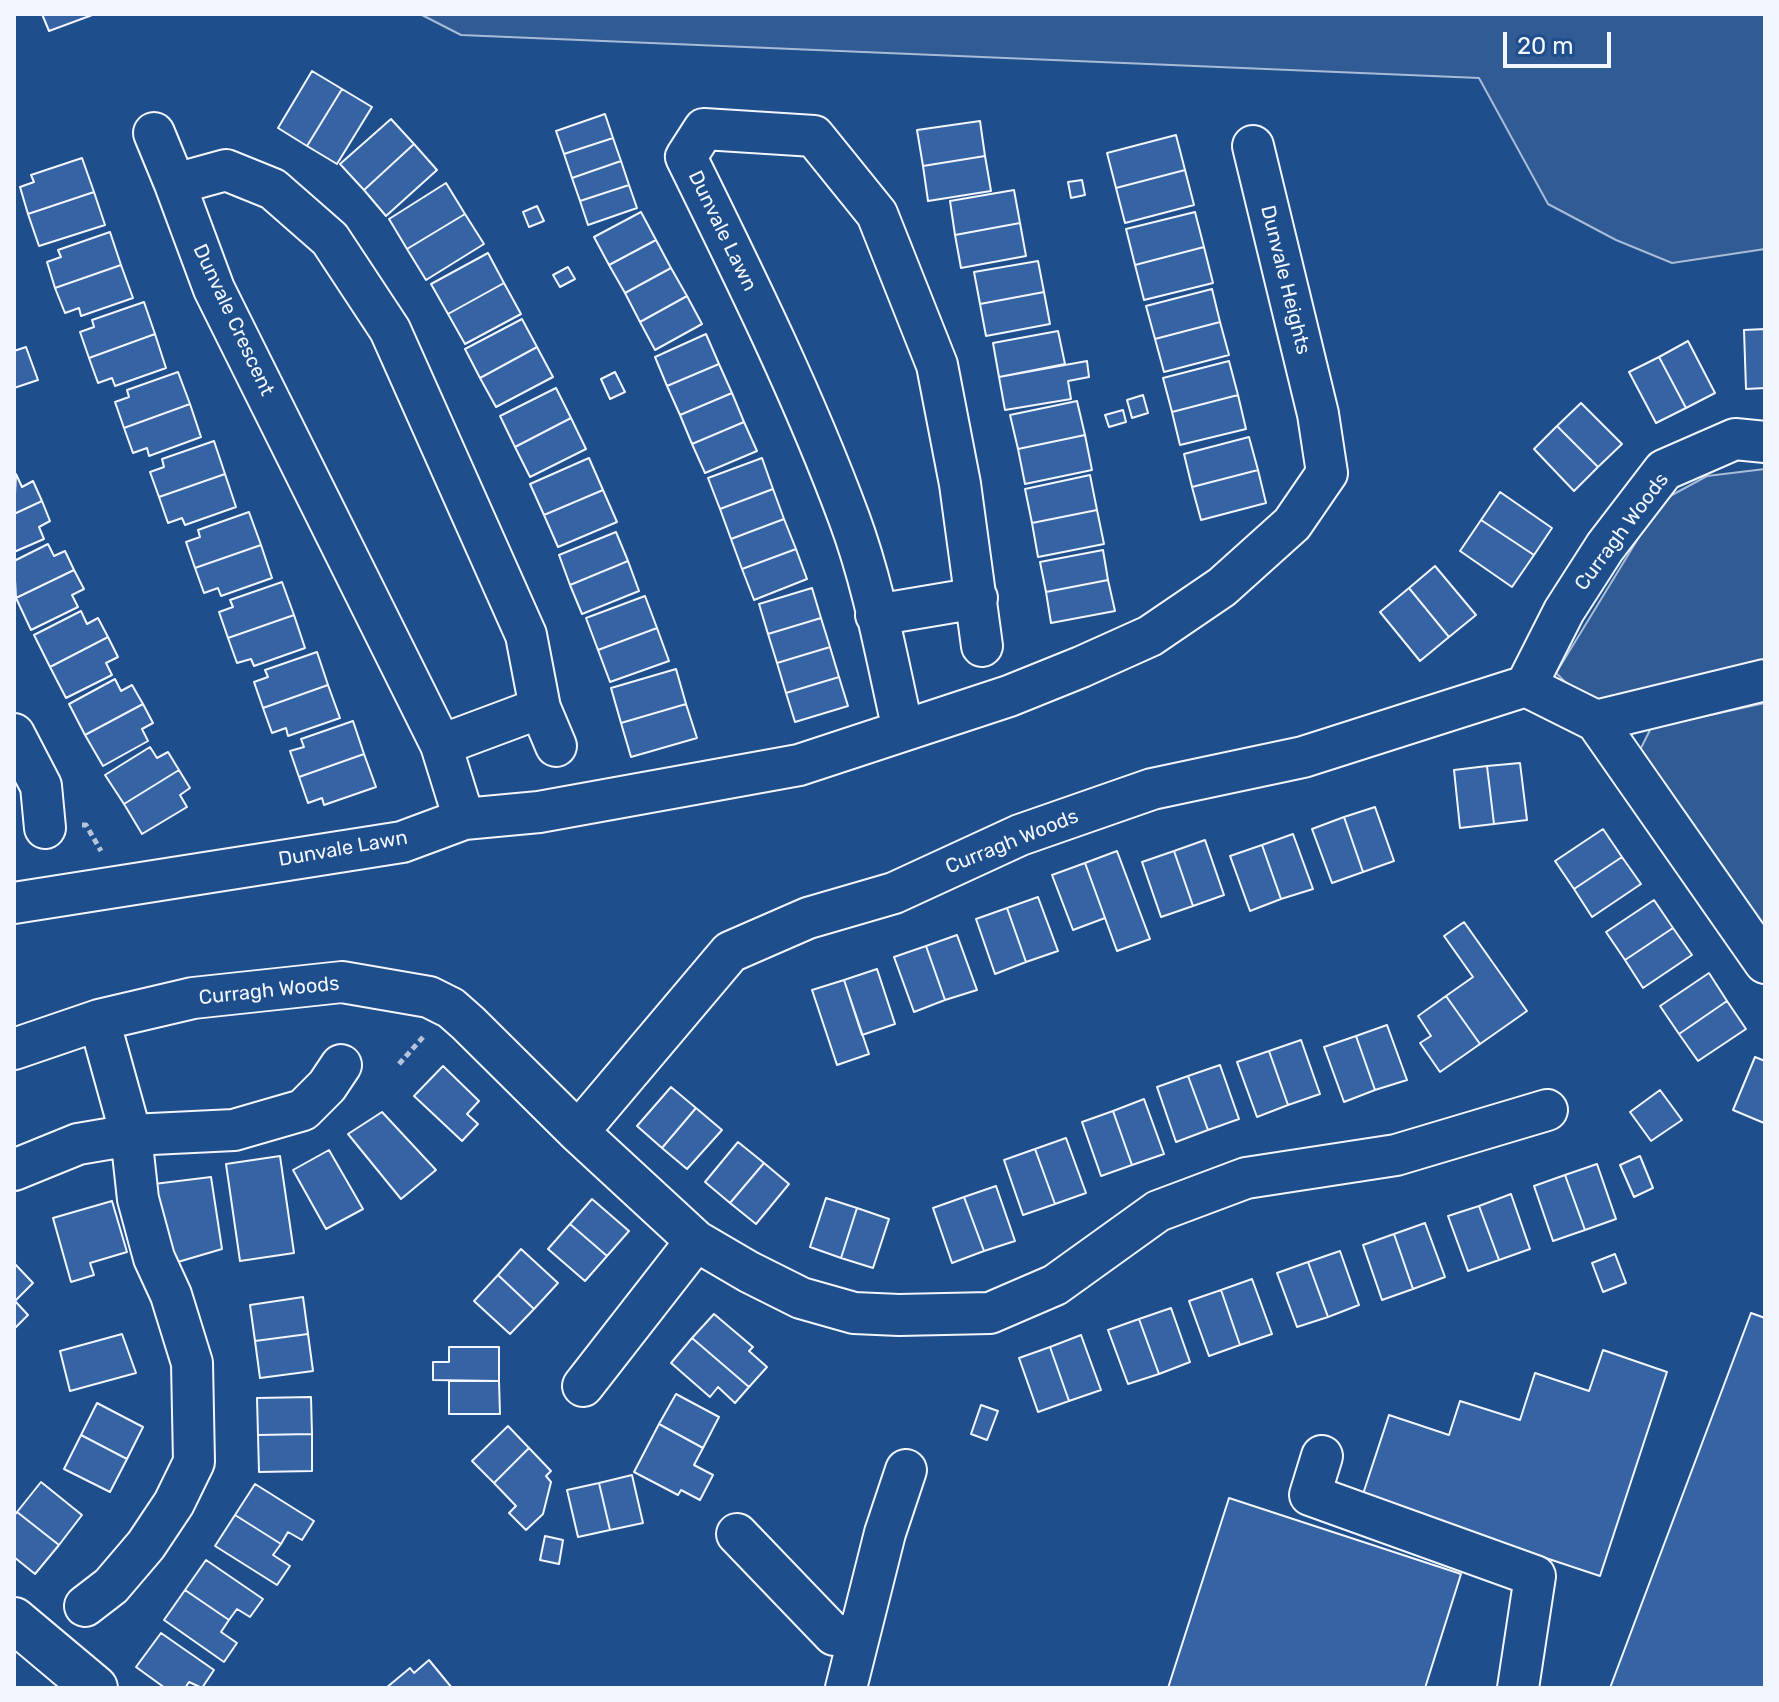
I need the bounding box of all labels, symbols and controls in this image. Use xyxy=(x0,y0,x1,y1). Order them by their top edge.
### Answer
scale bar xyxy=(1507,16,1615,66)
text: 20 m xyxy=(1517,32,1574,60)
street label: Dunvale Lawn xyxy=(683,167,761,295)
street label: Dunvale Heights xyxy=(1255,203,1315,357)
street label: Dunvale Crescent xyxy=(187,240,279,400)
street label: Curragh Woods xyxy=(1570,468,1674,596)
street label: Curragh Woods xyxy=(942,804,1082,880)
street label: Dunvale Lawn xyxy=(277,826,409,872)
street label: Curragh Woods xyxy=(198,972,340,1010)

